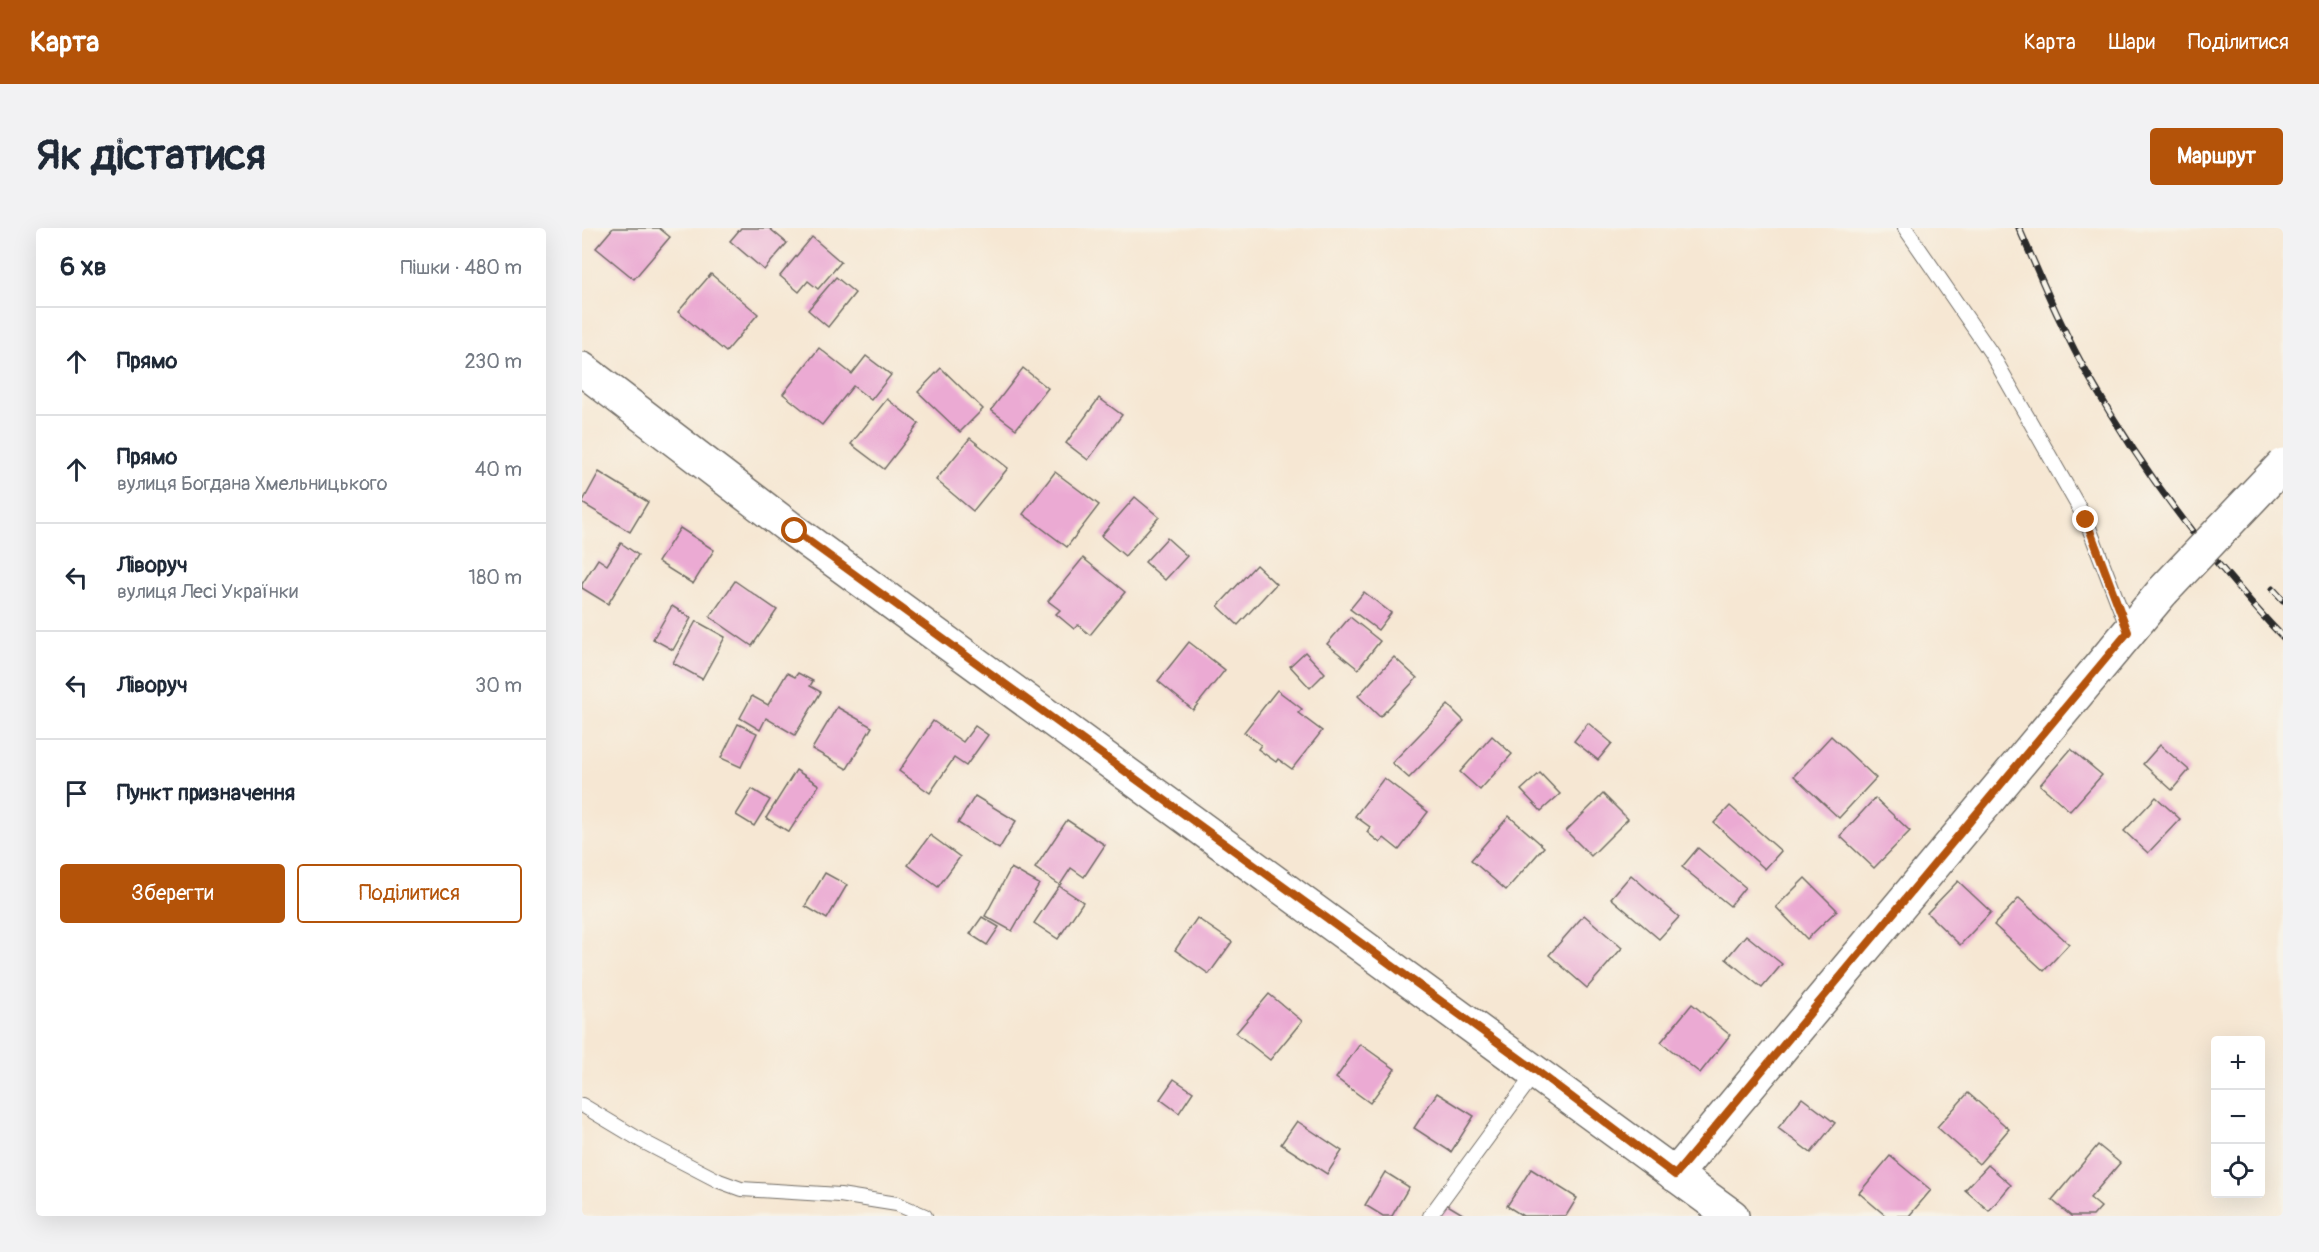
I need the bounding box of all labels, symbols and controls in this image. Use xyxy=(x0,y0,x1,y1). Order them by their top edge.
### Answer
text: Карта xyxy=(30,25,99,60)
text: Карта xyxy=(2024,29,2076,56)
text: Шари xyxy=(2109,29,2155,56)
text: Поділитися xyxy=(2188,29,2289,56)
button: Маршрут xyxy=(2150,128,2283,185)
text: Як дістатися xyxy=(36,130,266,182)
text: 6 хв xyxy=(60,251,107,283)
text: Пішки · 480 m xyxy=(400,255,522,280)
icon: ahead xyxy=(60,345,93,378)
text: Прямо xyxy=(117,347,177,375)
text: 230 m xyxy=(465,349,522,374)
text: Прямо xyxy=(117,443,177,471)
icon: ahead xyxy=(60,453,93,486)
text: 40 m xyxy=(475,457,522,482)
text: вулиця Богдана Хмельницького xyxy=(117,471,388,496)
route end xyxy=(2072,506,2098,532)
route start xyxy=(781,517,807,543)
text: Ліворуч xyxy=(117,551,188,579)
icon: left xyxy=(60,561,93,594)
text: 180 m xyxy=(468,565,522,590)
text: вулиця Лесі Українки xyxy=(117,579,298,604)
icon: left xyxy=(60,669,93,702)
text: Ліворуч xyxy=(117,671,188,699)
text: 30 m xyxy=(475,673,522,698)
icon: arrive xyxy=(60,777,93,810)
text: Пункт призначення xyxy=(117,779,295,807)
button: Зберегти xyxy=(60,864,285,923)
button: Поділитися xyxy=(297,864,522,923)
map controls xyxy=(2211,1036,2265,1198)
button: + xyxy=(2211,1036,2265,1090)
button: − xyxy=(2211,1090,2265,1144)
button: locate xyxy=(2211,1144,2265,1198)

